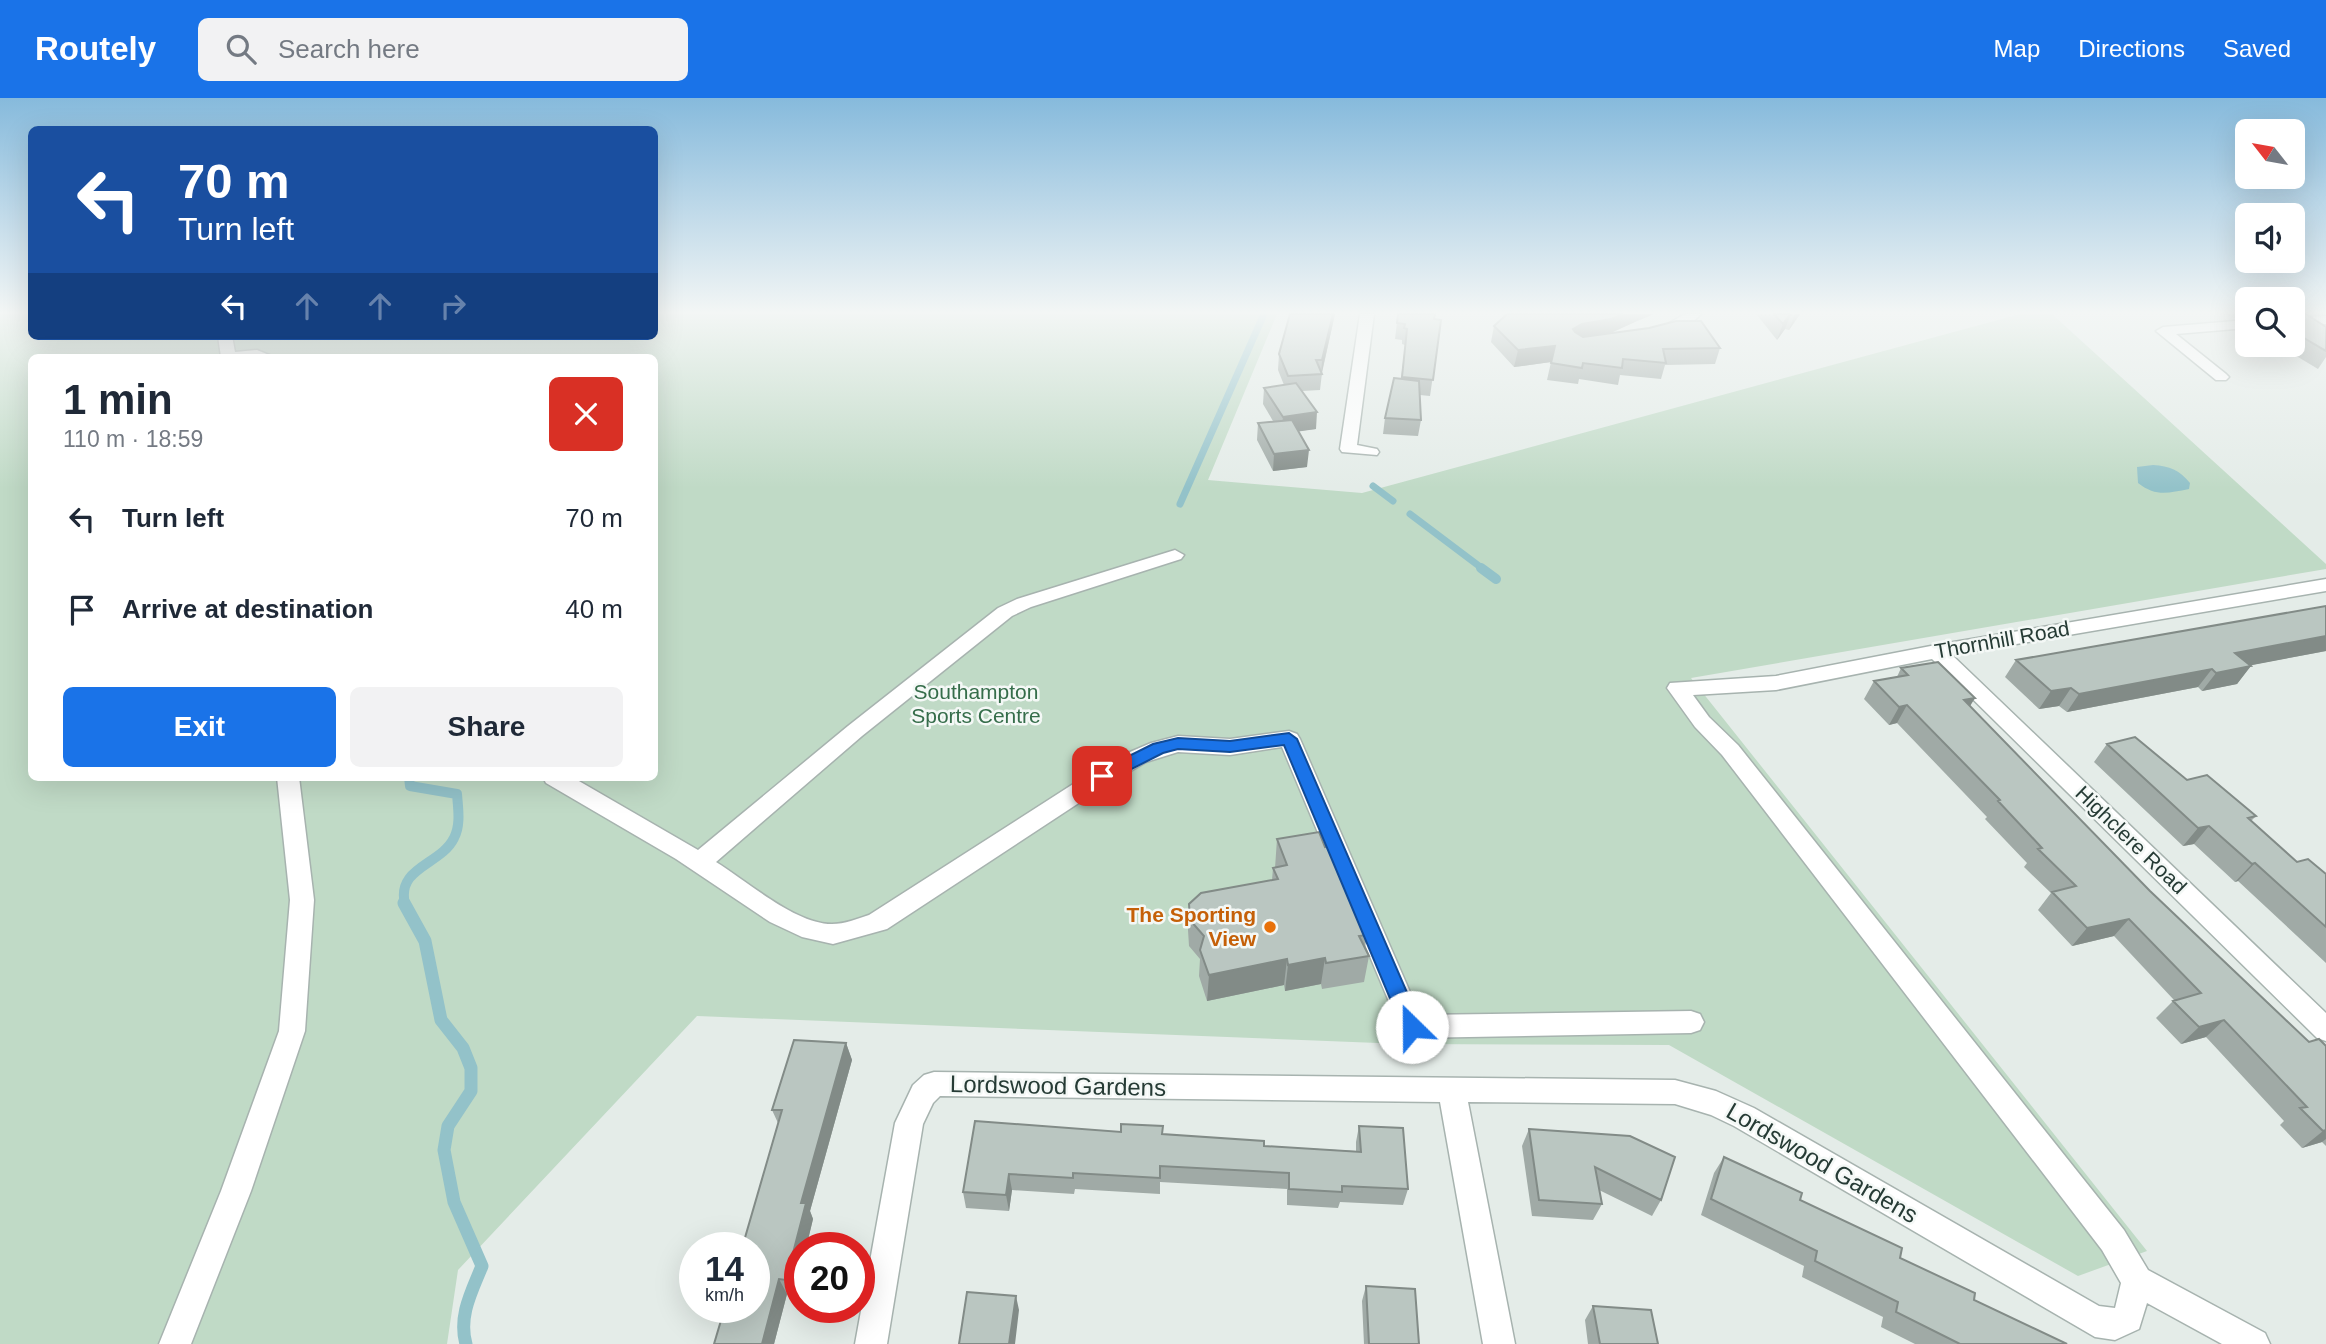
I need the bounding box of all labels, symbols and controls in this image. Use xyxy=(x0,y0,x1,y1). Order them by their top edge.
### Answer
search box xyxy=(198,18,688,81)
text: Routely xyxy=(35,30,156,67)
icon: search xyxy=(222,30,260,68)
text: Search here xyxy=(278,34,420,64)
text: Map xyxy=(1994,35,2040,62)
text: Directions xyxy=(2078,35,2185,62)
text: Saved xyxy=(2223,35,2291,62)
north arrow xyxy=(2235,119,2305,189)
map controls xyxy=(2235,119,2305,357)
icon: left xyxy=(63,154,154,245)
text: 70 m xyxy=(178,154,290,208)
button: sound xyxy=(2235,203,2305,273)
text: Turn left xyxy=(178,211,294,247)
icon: left xyxy=(215,287,253,325)
icon: ahead xyxy=(288,287,326,325)
icon: ahead xyxy=(361,287,399,325)
icon: right xyxy=(434,287,472,325)
button: search xyxy=(2235,287,2305,357)
text: 1 min xyxy=(63,376,173,423)
button: close xyxy=(549,377,623,451)
text: 110 m · 18:59 xyxy=(63,426,203,452)
icon: left xyxy=(63,500,101,538)
text: Turn left xyxy=(122,503,224,533)
text: 70 m xyxy=(565,503,623,533)
icon: arrive xyxy=(63,591,101,629)
text: Arrive at destination xyxy=(122,594,373,624)
text: 40 m xyxy=(565,594,623,624)
street label: Thornhill Road xyxy=(1933,616,2071,663)
park label: Southampton Sports Centre xyxy=(911,680,1041,727)
button: Exit xyxy=(63,687,336,767)
button: Share xyxy=(350,687,623,767)
pin xyxy=(1072,746,1132,806)
icon: arrive xyxy=(1083,757,1121,795)
street label: Highclere Road xyxy=(2071,781,2191,898)
place label: The Sporting View xyxy=(1127,903,1257,950)
marker: The Sporting View xyxy=(1262,919,1278,935)
position arrow xyxy=(1375,990,1449,1064)
street label: Lordswood Gardens xyxy=(950,1070,1166,1101)
street label: Lordswood Gardens xyxy=(1722,1097,1923,1228)
speed limit sign: 20 xyxy=(784,1232,875,1323)
text: 14 xyxy=(705,1249,744,1288)
text: km/h xyxy=(705,1285,744,1305)

